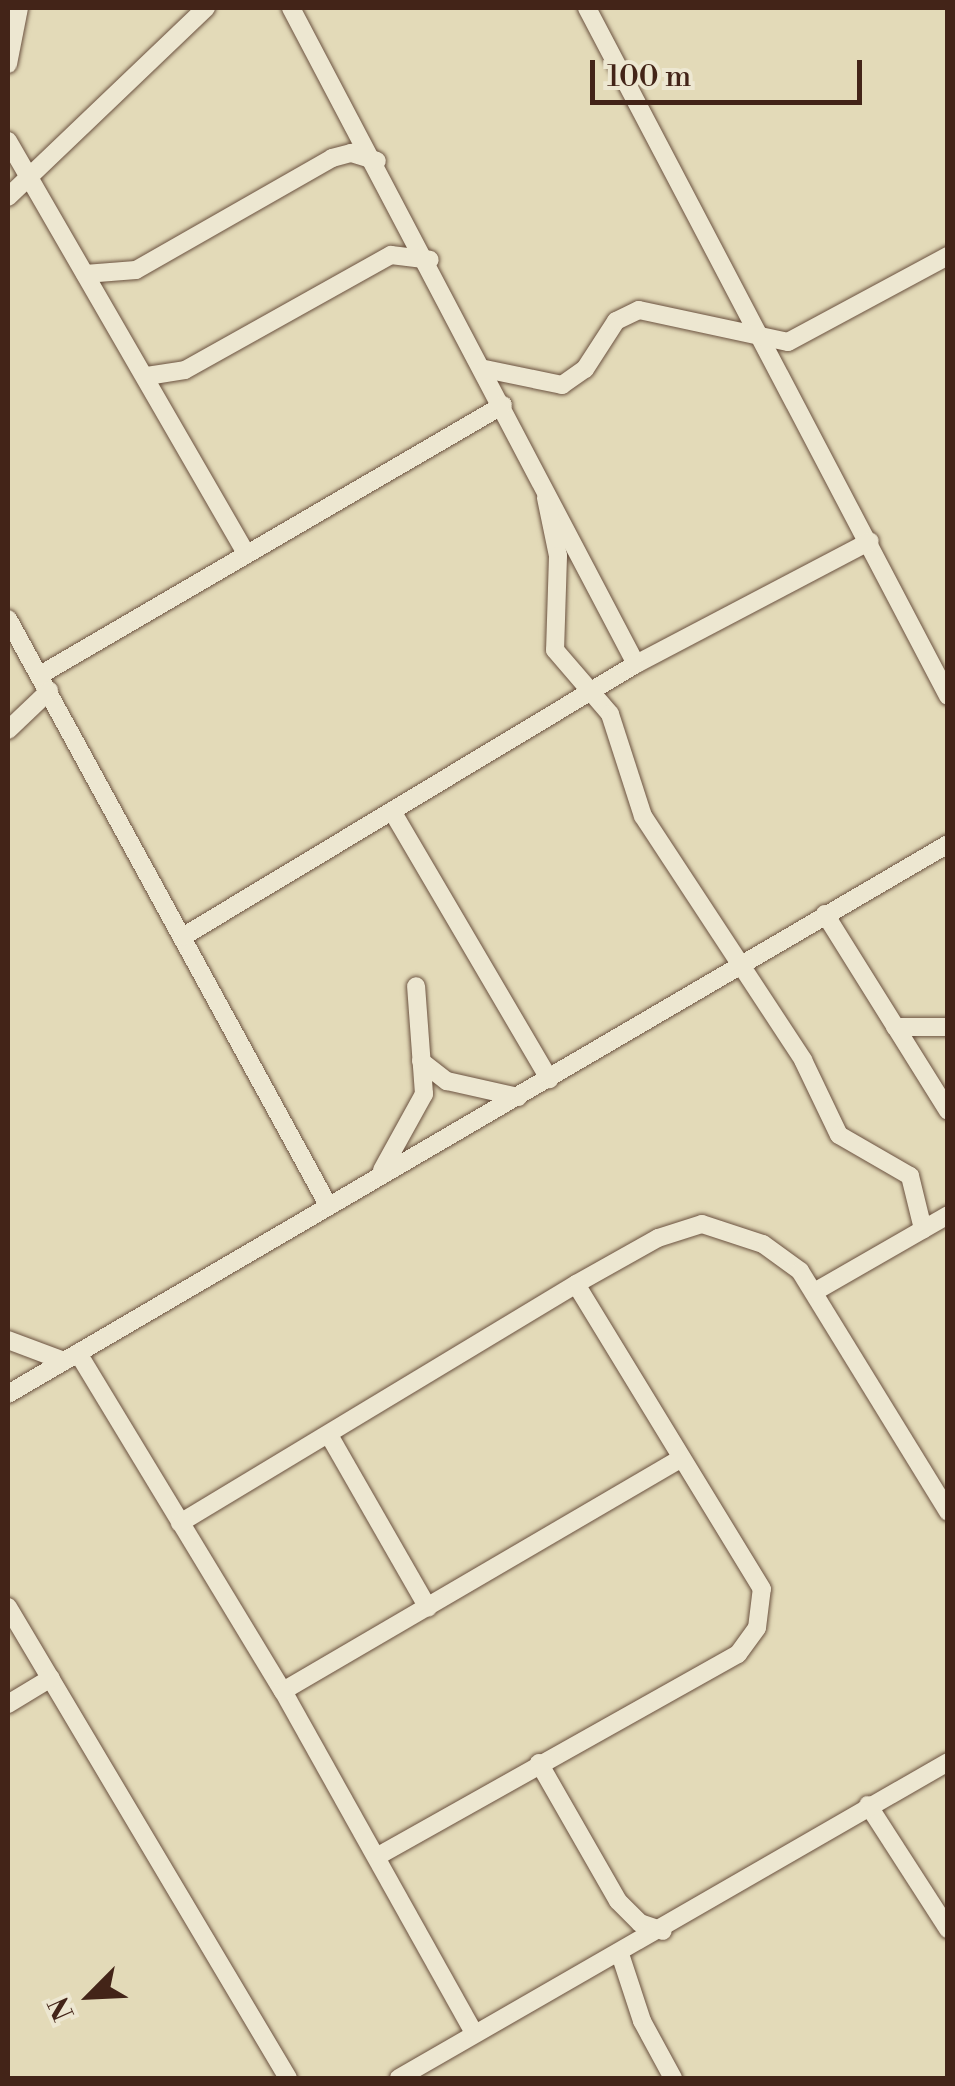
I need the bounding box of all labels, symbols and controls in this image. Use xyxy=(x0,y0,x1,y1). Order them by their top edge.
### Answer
scale bar xyxy=(595,40,868,102)
text: 100 m xyxy=(607,58,691,96)
north arrow xyxy=(40,1946,140,2046)
text: N xyxy=(42,1991,83,2026)

